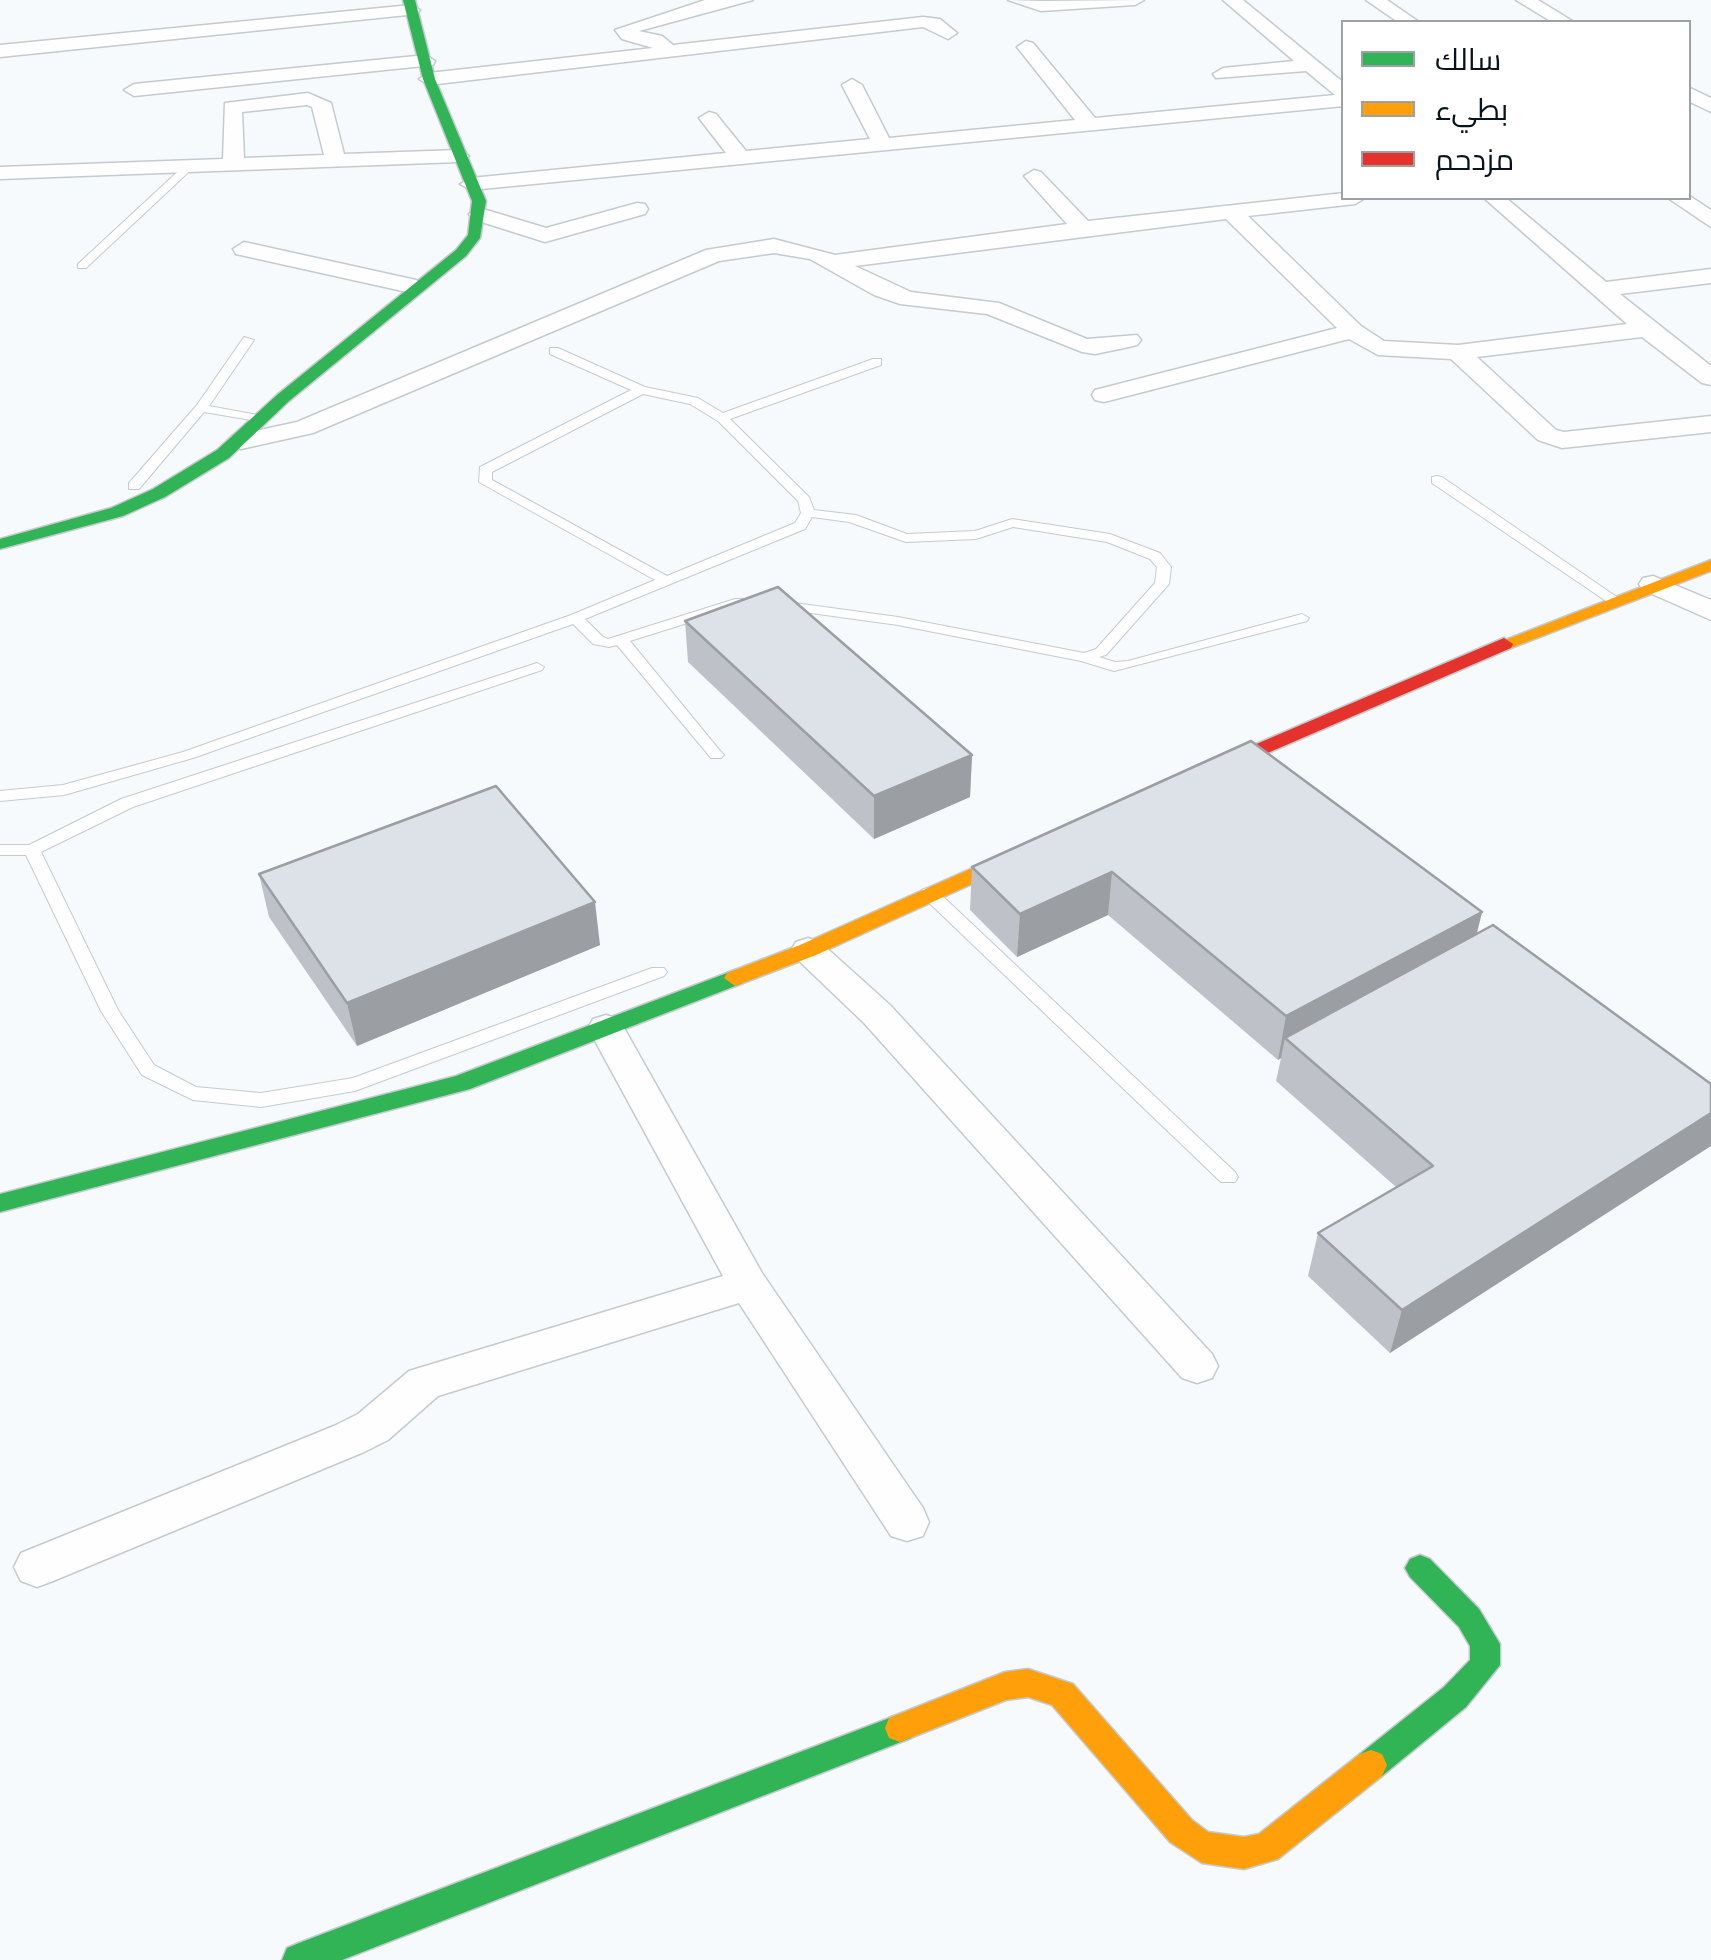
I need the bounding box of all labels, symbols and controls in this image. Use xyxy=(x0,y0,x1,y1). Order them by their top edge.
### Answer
legend xyxy=(1341,20,1691,200)
text: سالك xyxy=(1435,39,1501,78)
text: بطيء xyxy=(1435,89,1508,128)
text: مزدحم xyxy=(1435,139,1514,178)

